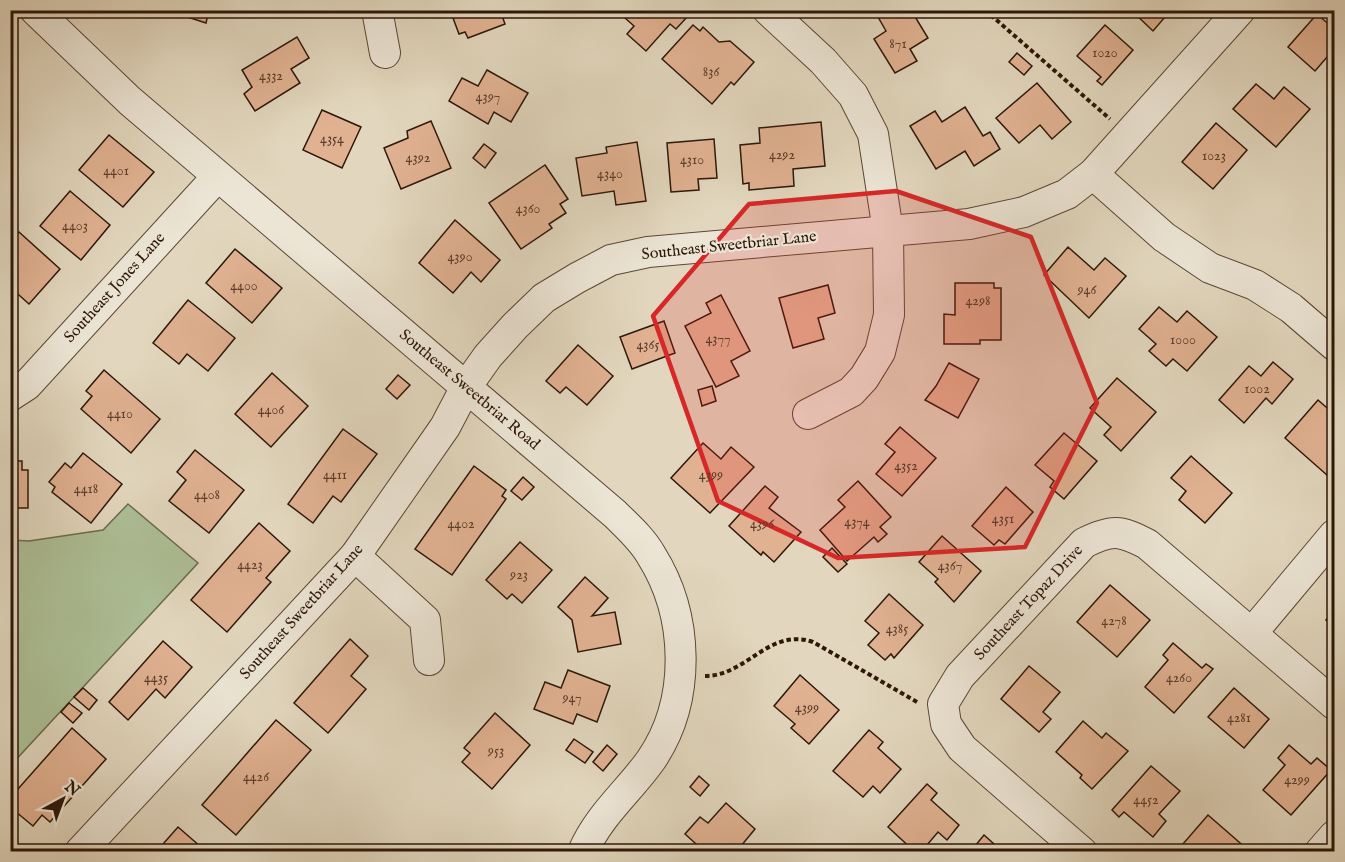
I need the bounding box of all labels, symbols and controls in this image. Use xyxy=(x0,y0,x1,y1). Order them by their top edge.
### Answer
house number: 871 xyxy=(889,35,907,53)
house number: 1020 xyxy=(1092,44,1118,62)
house number: 836 xyxy=(703,63,720,81)
house number: 4332 xyxy=(259,67,283,85)
house number: 4397 xyxy=(476,88,500,106)
house number: 4354 xyxy=(320,130,344,148)
house number: 4292 xyxy=(769,146,795,164)
house number: 1023 xyxy=(1202,147,1226,165)
house number: 4392 xyxy=(406,149,431,167)
house number: 4310 xyxy=(680,151,704,169)
house number: 4401 xyxy=(103,162,129,180)
house number: 4340 xyxy=(597,165,623,183)
house number: 4360 xyxy=(516,200,541,218)
house number: 4403 xyxy=(62,217,88,235)
street label: Southeast Sweetbriar Lane xyxy=(641,227,817,265)
street label: Southeast Jones Lane xyxy=(60,229,170,347)
house number: 4390 xyxy=(447,248,473,266)
house number: 4400 xyxy=(230,277,258,295)
house number: 946 xyxy=(1077,281,1097,299)
house number: 4298 xyxy=(965,292,991,310)
street label: Southeast Sweetbriar Road xyxy=(395,325,544,455)
house number: 4377 xyxy=(705,330,731,348)
house number: 1000 xyxy=(1170,331,1196,349)
house number: 4365 xyxy=(636,336,660,354)
house number: 1002 xyxy=(1244,380,1270,398)
house number: 4406 xyxy=(258,401,285,419)
house number: 4410 xyxy=(107,405,133,423)
house number: 4352 xyxy=(894,457,918,475)
house number: 4411 xyxy=(323,466,347,484)
house number: 4399 xyxy=(699,466,723,484)
house number: 4418 xyxy=(74,480,98,498)
house number: 4408 xyxy=(194,486,220,504)
house number: 4351 xyxy=(992,510,1014,528)
house number: 4374 xyxy=(844,513,870,531)
house number: 4402 xyxy=(447,515,475,533)
house number: 4396 xyxy=(750,515,775,533)
street label: Southeast Sweetbriar Lane xyxy=(236,540,368,684)
street label: Southeast Topaz Drive xyxy=(970,541,1088,665)
house number: 4423 xyxy=(237,556,263,574)
house number: 4367 xyxy=(938,557,962,575)
house number: 923 xyxy=(509,566,528,584)
house number: 4278 xyxy=(1101,612,1127,630)
house number: 4385 xyxy=(886,620,908,638)
house number: 4435 xyxy=(144,669,168,687)
house number: 4260 xyxy=(1166,669,1192,687)
house number: 947 xyxy=(561,689,582,707)
house number: 4399 xyxy=(795,699,819,717)
house number: 4281 xyxy=(1227,709,1251,727)
house number: 953 xyxy=(487,742,504,760)
house number: 4426 xyxy=(243,768,270,786)
north arrow xyxy=(33,769,93,829)
house number: 4299 xyxy=(1284,771,1310,789)
text: N xyxy=(59,776,83,801)
house number: 4452 xyxy=(1133,791,1159,809)

